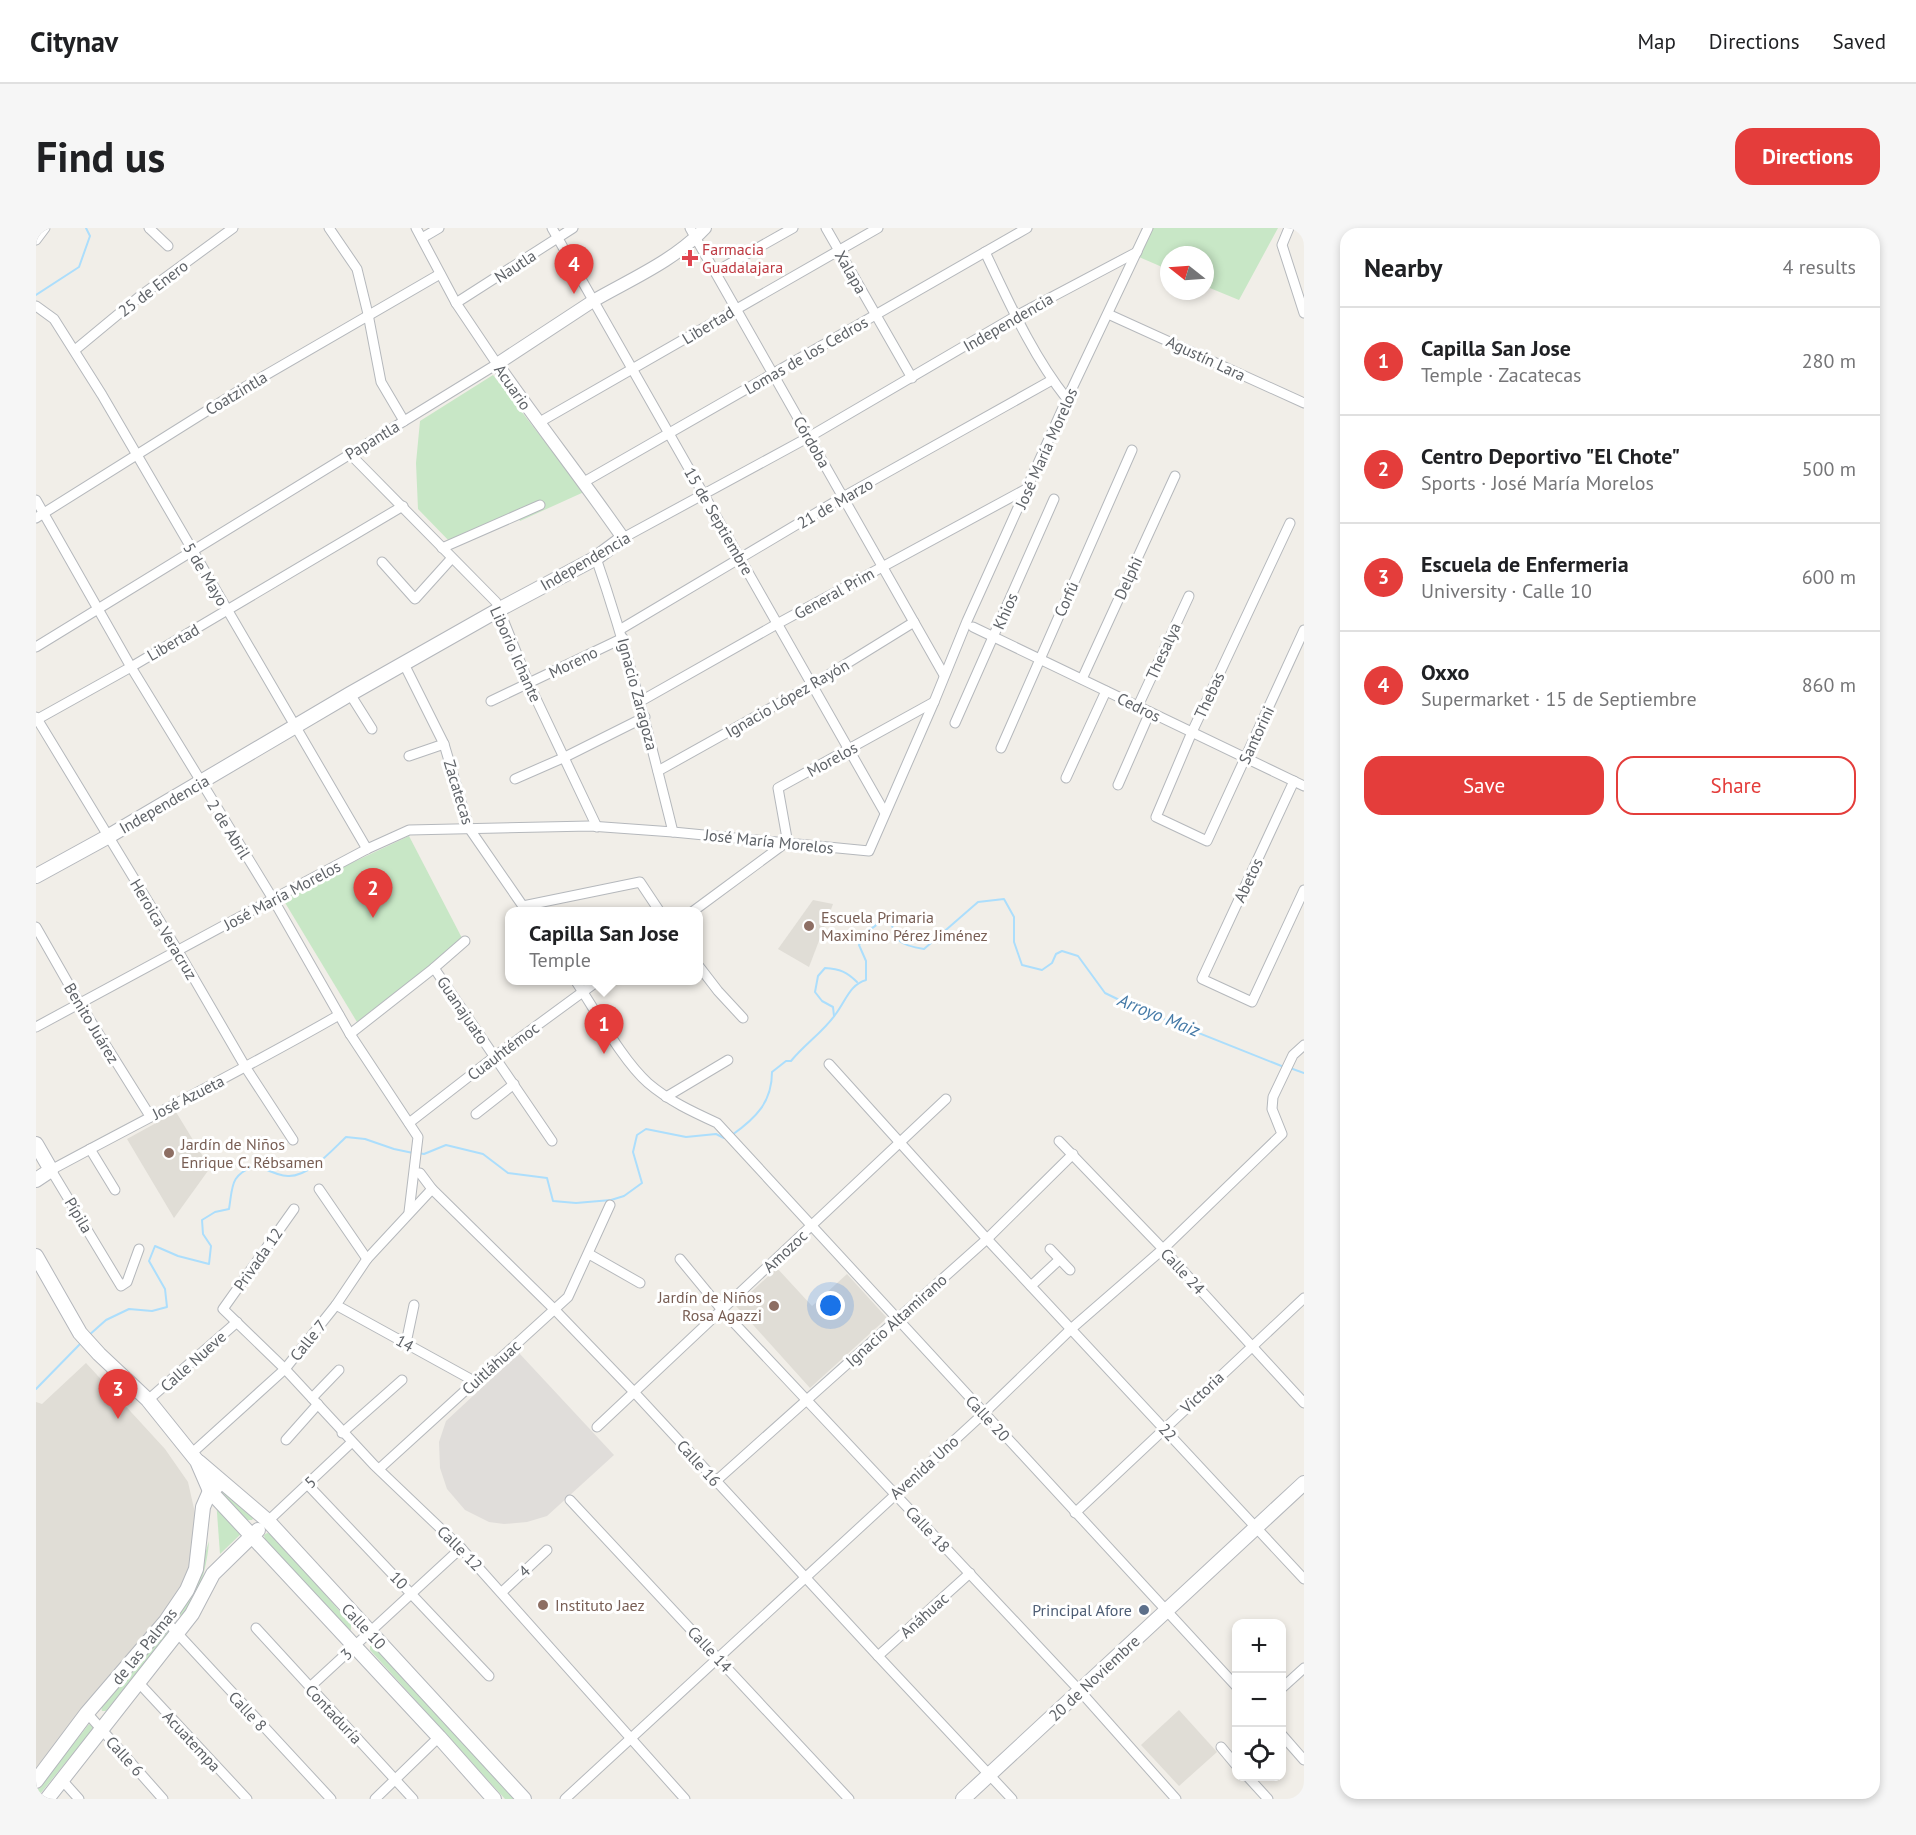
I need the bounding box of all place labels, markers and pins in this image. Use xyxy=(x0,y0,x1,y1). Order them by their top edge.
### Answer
place label: Farmacia Guadalajara xyxy=(702,239,783,277)
pin: 4 xyxy=(554,244,594,294)
marker: Farmacia Guadalajara xyxy=(683,251,697,265)
pin: 2 xyxy=(354,868,392,918)
place label: Escuela Primaria Maximino Pérez Jiménez xyxy=(821,907,988,945)
marker: Escuela Primaria Maximino Pérez Jiménez xyxy=(802,919,816,933)
pin: 1 xyxy=(584,1004,624,1054)
place label: Jardín de Niños Enrique C. Rébsamen xyxy=(180,1134,323,1172)
marker: Jardín de Niños Enrique C. Rébsamen xyxy=(162,1146,176,1160)
place label: Jardín de Niños Rosa Agazzi xyxy=(657,1287,762,1325)
marker: Jardín de Niños Rosa Agazzi xyxy=(767,1299,781,1313)
pin: 3 xyxy=(98,1370,137,1419)
place label: Instituto Jaez xyxy=(555,1595,645,1615)
marker: Instituto Jaez xyxy=(536,1598,550,1612)
place label: Principal Afore xyxy=(1032,1600,1132,1620)
marker: Principal Afore xyxy=(1137,1603,1151,1617)

